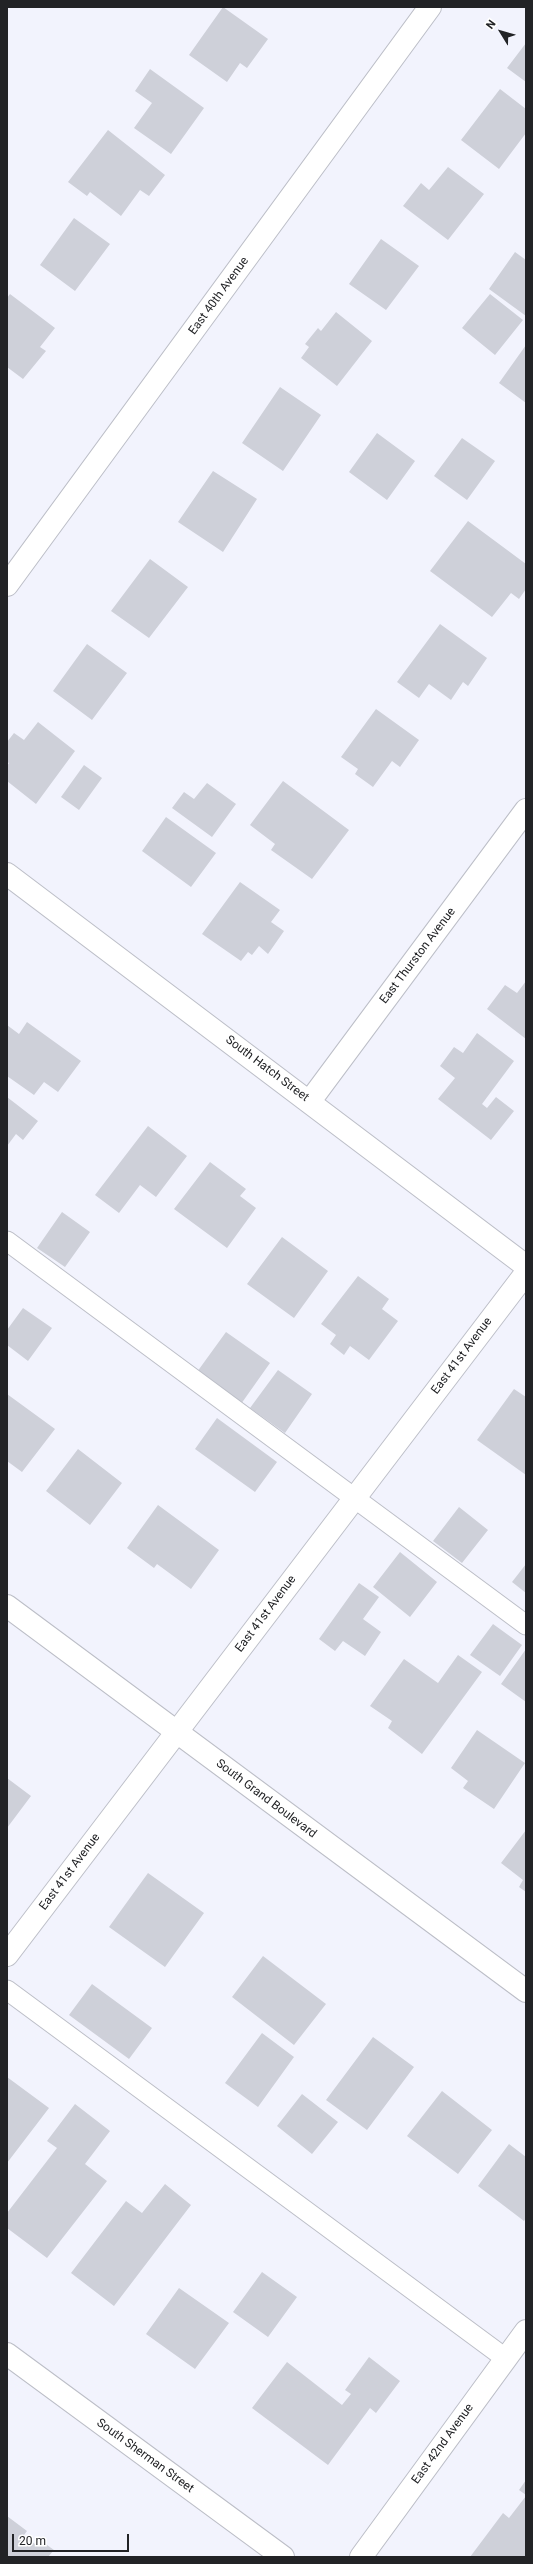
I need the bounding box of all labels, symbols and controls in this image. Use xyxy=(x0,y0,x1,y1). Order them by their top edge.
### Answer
north arrow xyxy=(481,12,521,52)
text: N xyxy=(483,17,499,31)
street label: East 40th Avenue xyxy=(186,254,252,338)
street label: East Thurston Avenue xyxy=(377,905,459,1007)
street label: South Hatch Street xyxy=(222,1033,312,1105)
street label: East 41st Avenue xyxy=(428,1315,496,1397)
street label: East 41st Avenue xyxy=(232,1573,300,1655)
street label: South Grand Boulevard xyxy=(213,1757,319,1841)
street label: East 41st Avenue xyxy=(36,1831,104,1913)
street label: East 42nd Avenue xyxy=(409,2401,477,2487)
street label: South Sherman Street xyxy=(94,2416,196,2496)
scale bar xyxy=(14,2526,131,2552)
text: 20 m xyxy=(19,2534,46,2548)

